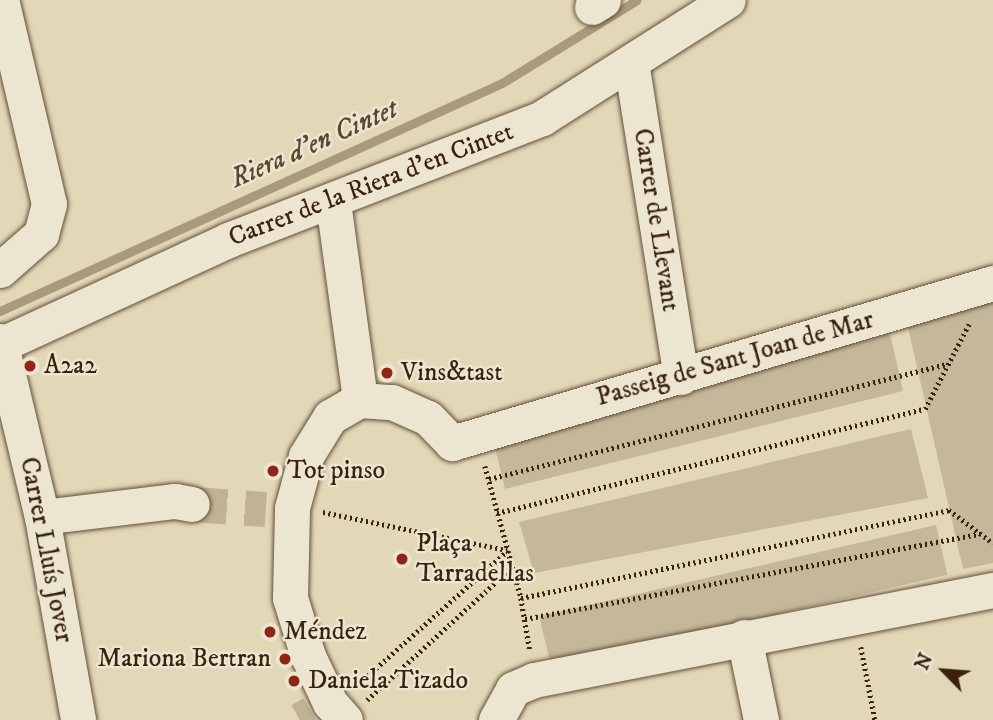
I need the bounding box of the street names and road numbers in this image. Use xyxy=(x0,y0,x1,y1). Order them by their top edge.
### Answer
street label: Carrer de la Riera d'en Cintet xyxy=(224,116,518,254)
street label: Carrer de Llevant xyxy=(626,126,686,314)
street label: Passeig de Sant Joan de Mar xyxy=(593,304,877,414)
street label: Carrer Lluís Jover xyxy=(13,455,79,645)

